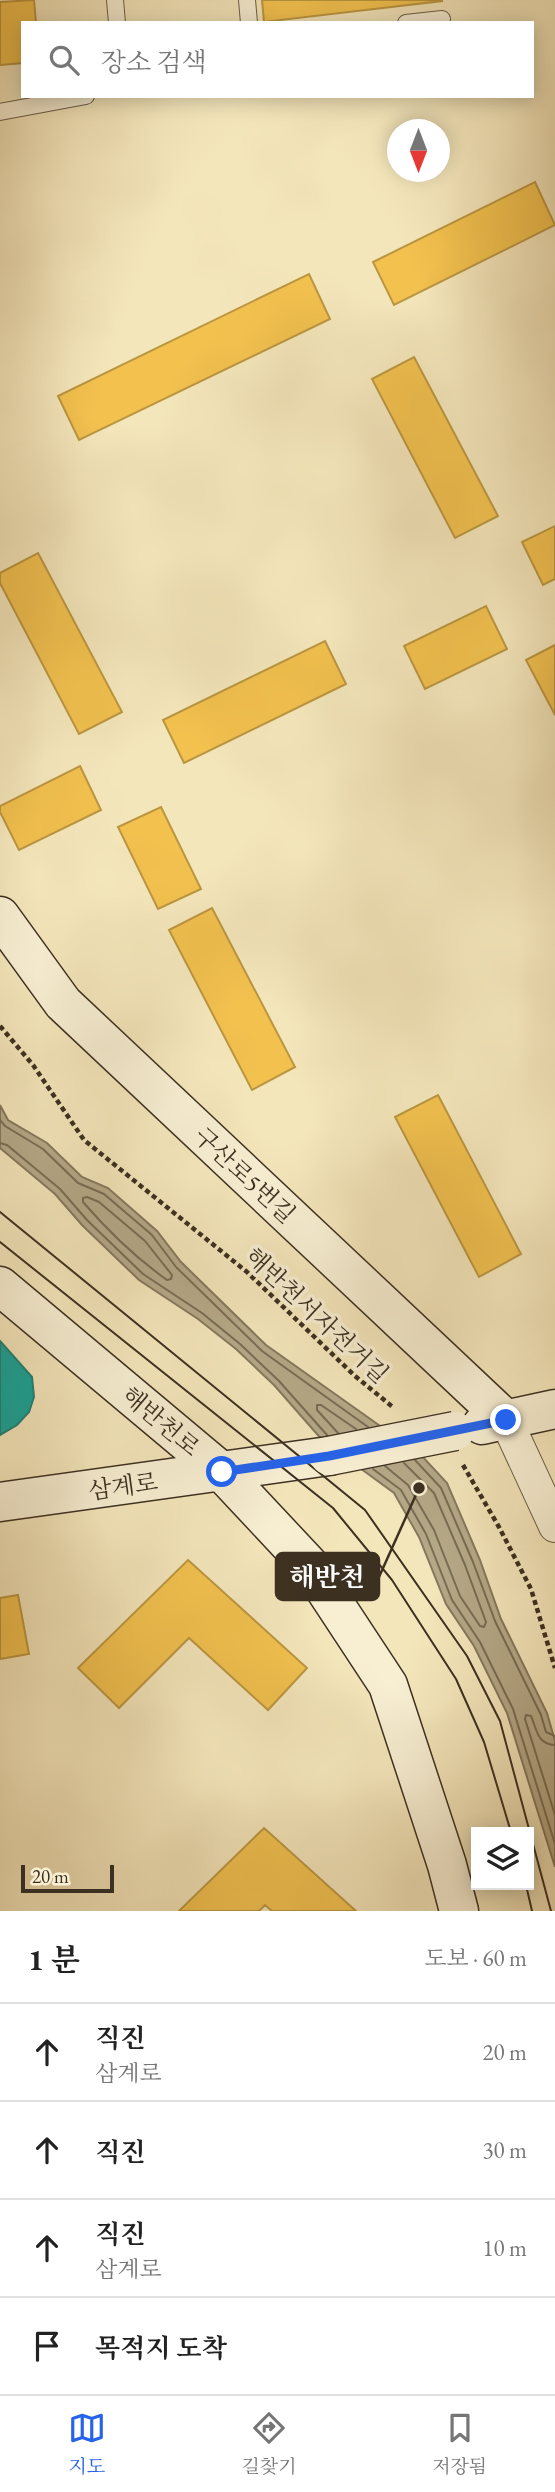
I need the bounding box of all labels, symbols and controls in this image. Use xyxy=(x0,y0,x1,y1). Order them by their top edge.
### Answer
search box xyxy=(21,21,534,98)
icon: search xyxy=(45,41,83,79)
text: 장소 검색 xyxy=(101,45,207,79)
north arrow xyxy=(387,119,450,182)
street label: 구산로5번길 xyxy=(188,1120,302,1230)
street label: 해반천서자전거길 xyxy=(239,1240,395,1390)
street label: 해반천로 xyxy=(116,1379,206,1463)
route end xyxy=(490,1404,521,1435)
route start xyxy=(206,1456,237,1487)
street label: 삼계로 xyxy=(86,1466,160,1506)
callout: 해반천 xyxy=(276,1553,379,1600)
text: 해반천 xyxy=(289,1560,365,1594)
map controls xyxy=(471,1827,534,1890)
button: layers xyxy=(471,1827,534,1890)
scale bar xyxy=(21,1862,114,1894)
text: 20 m xyxy=(32,1864,69,1889)
text: 1 분 xyxy=(28,1940,80,1979)
text: 도보 · 60 m xyxy=(424,1943,527,1973)
text: 직진 xyxy=(95,2021,145,2055)
icon: ahead xyxy=(28,2033,66,2071)
text: 20 m xyxy=(482,2037,527,2067)
text: 삼계로 xyxy=(95,2058,162,2088)
icon: ahead xyxy=(28,2131,66,2169)
text: 직진 xyxy=(95,2135,145,2169)
text: 30 m xyxy=(482,2135,527,2165)
text: 직진 xyxy=(95,2217,145,2251)
icon: ahead xyxy=(28,2229,66,2267)
text: 10 m xyxy=(482,2233,527,2263)
text: 삼계로 xyxy=(95,2254,162,2284)
icon: arrive xyxy=(28,2327,66,2365)
text: 목적지 도착 xyxy=(95,2331,227,2365)
tab: 지도 xyxy=(68,2409,106,2479)
tab: 길찾기 xyxy=(241,2409,297,2479)
tab: 저장됨 xyxy=(432,2409,487,2479)

